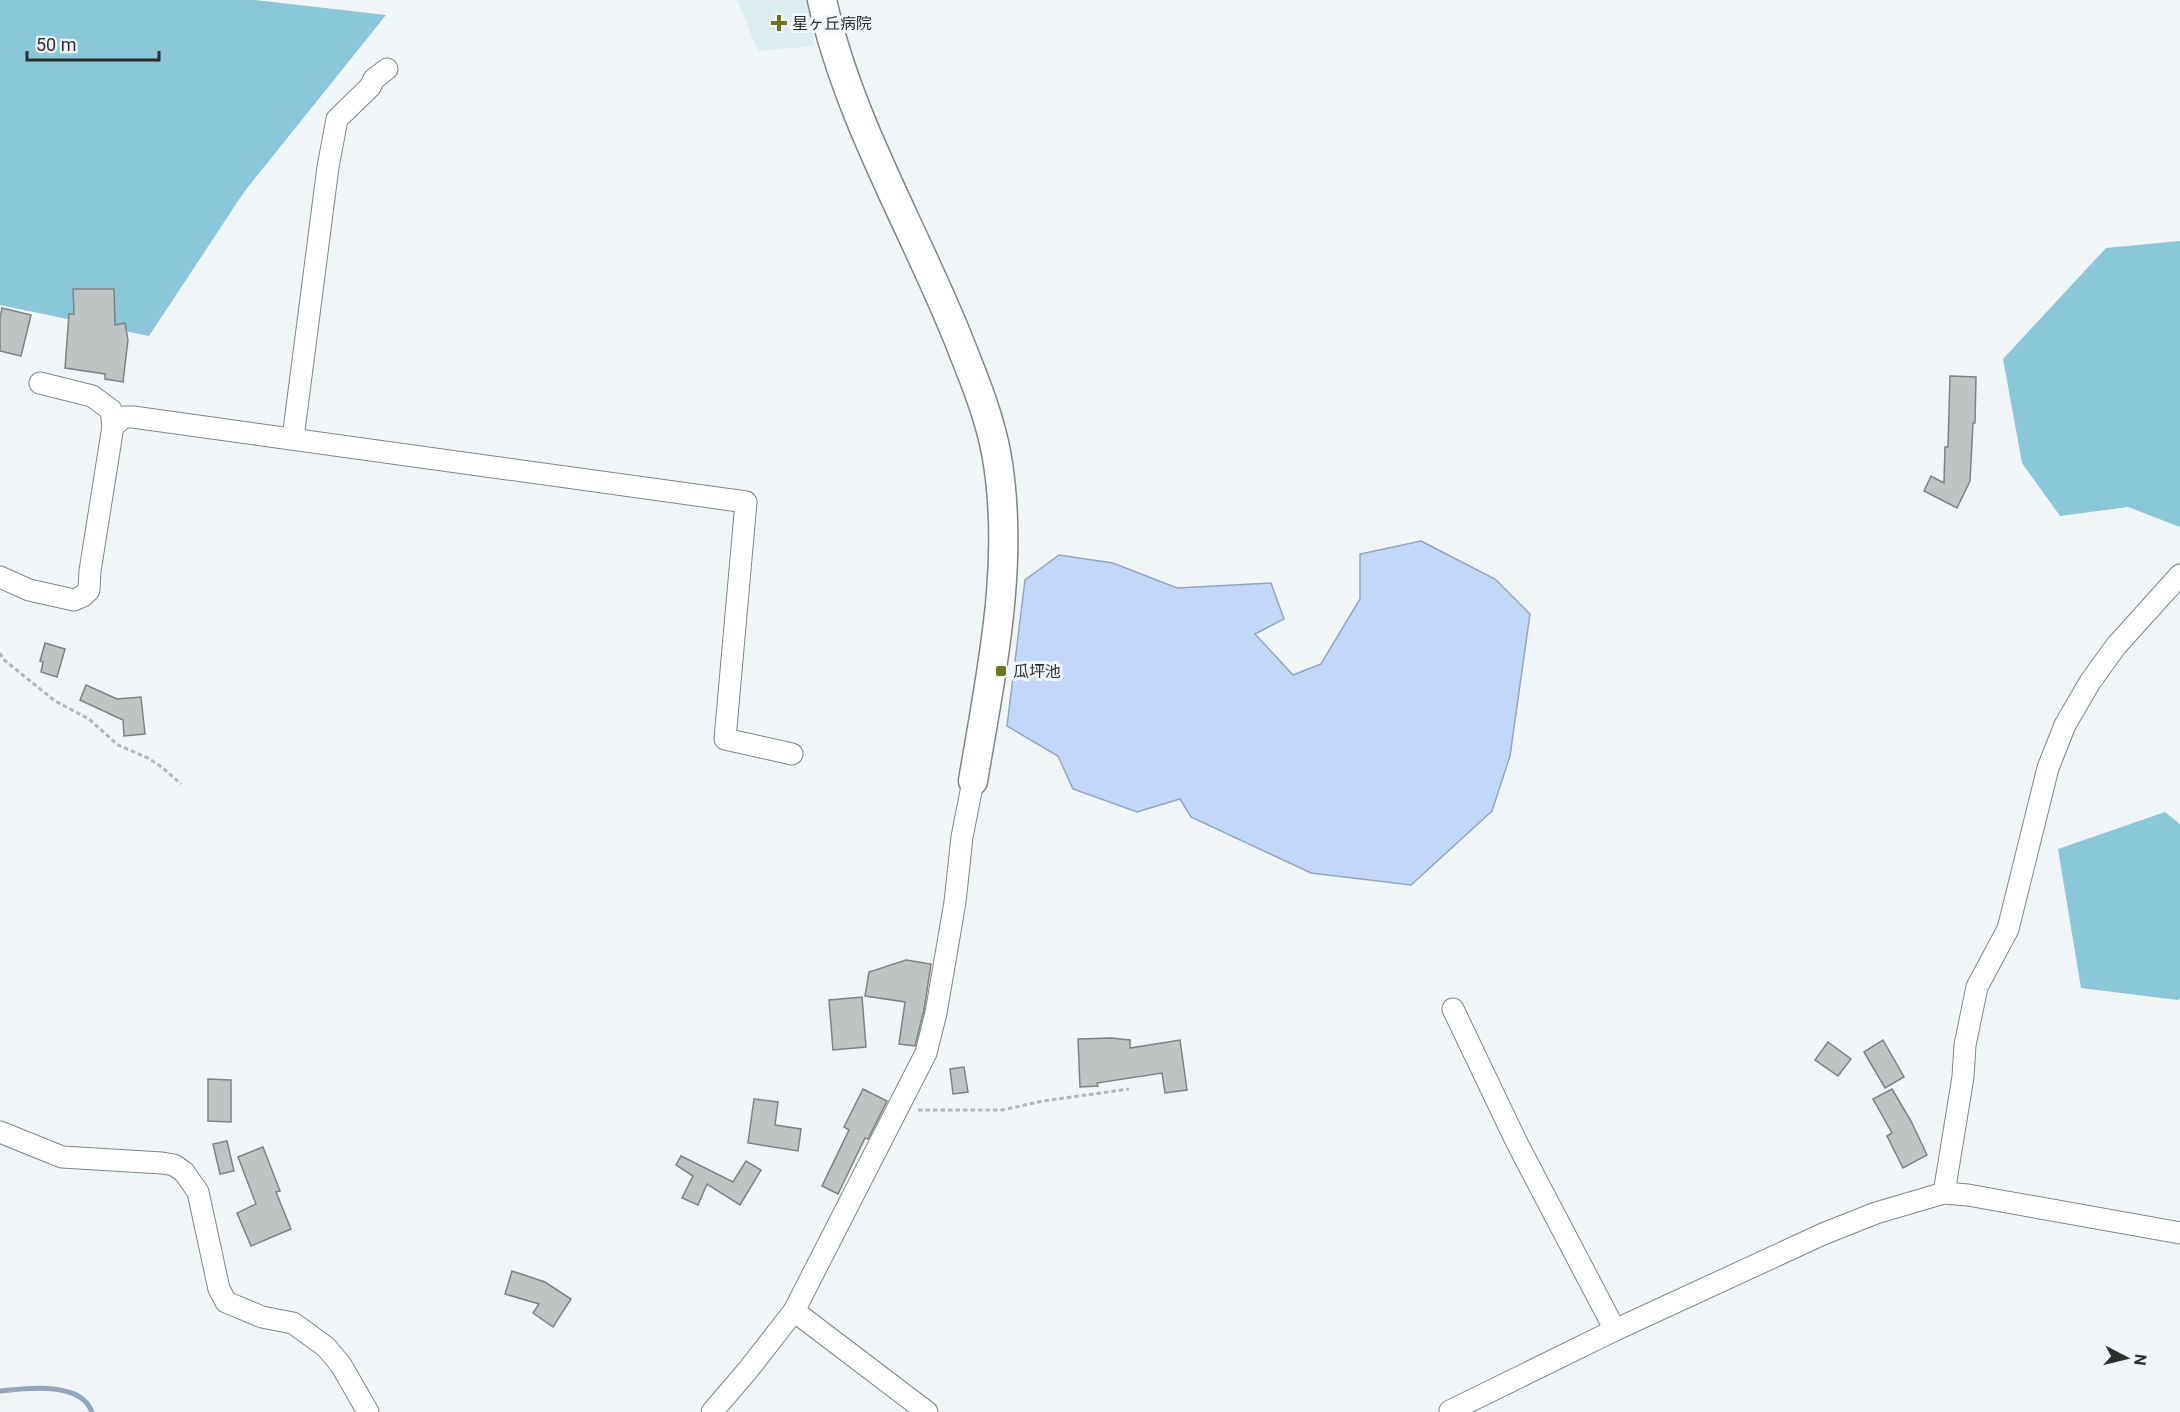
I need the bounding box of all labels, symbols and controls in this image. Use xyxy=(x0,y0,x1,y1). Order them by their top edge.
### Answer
marker: 星ヶ丘病院 xyxy=(770,14,788,32)
place label: 星ヶ丘病院 xyxy=(792,14,872,33)
scale bar xyxy=(27,24,159,62)
text: 50 m xyxy=(36,34,76,55)
place label: 瓜坪池 xyxy=(1013,662,1061,681)
marker: 瓜坪池 xyxy=(994,664,1008,678)
north arrow xyxy=(2096,1328,2156,1388)
text: N xyxy=(2130,1353,2151,1367)

